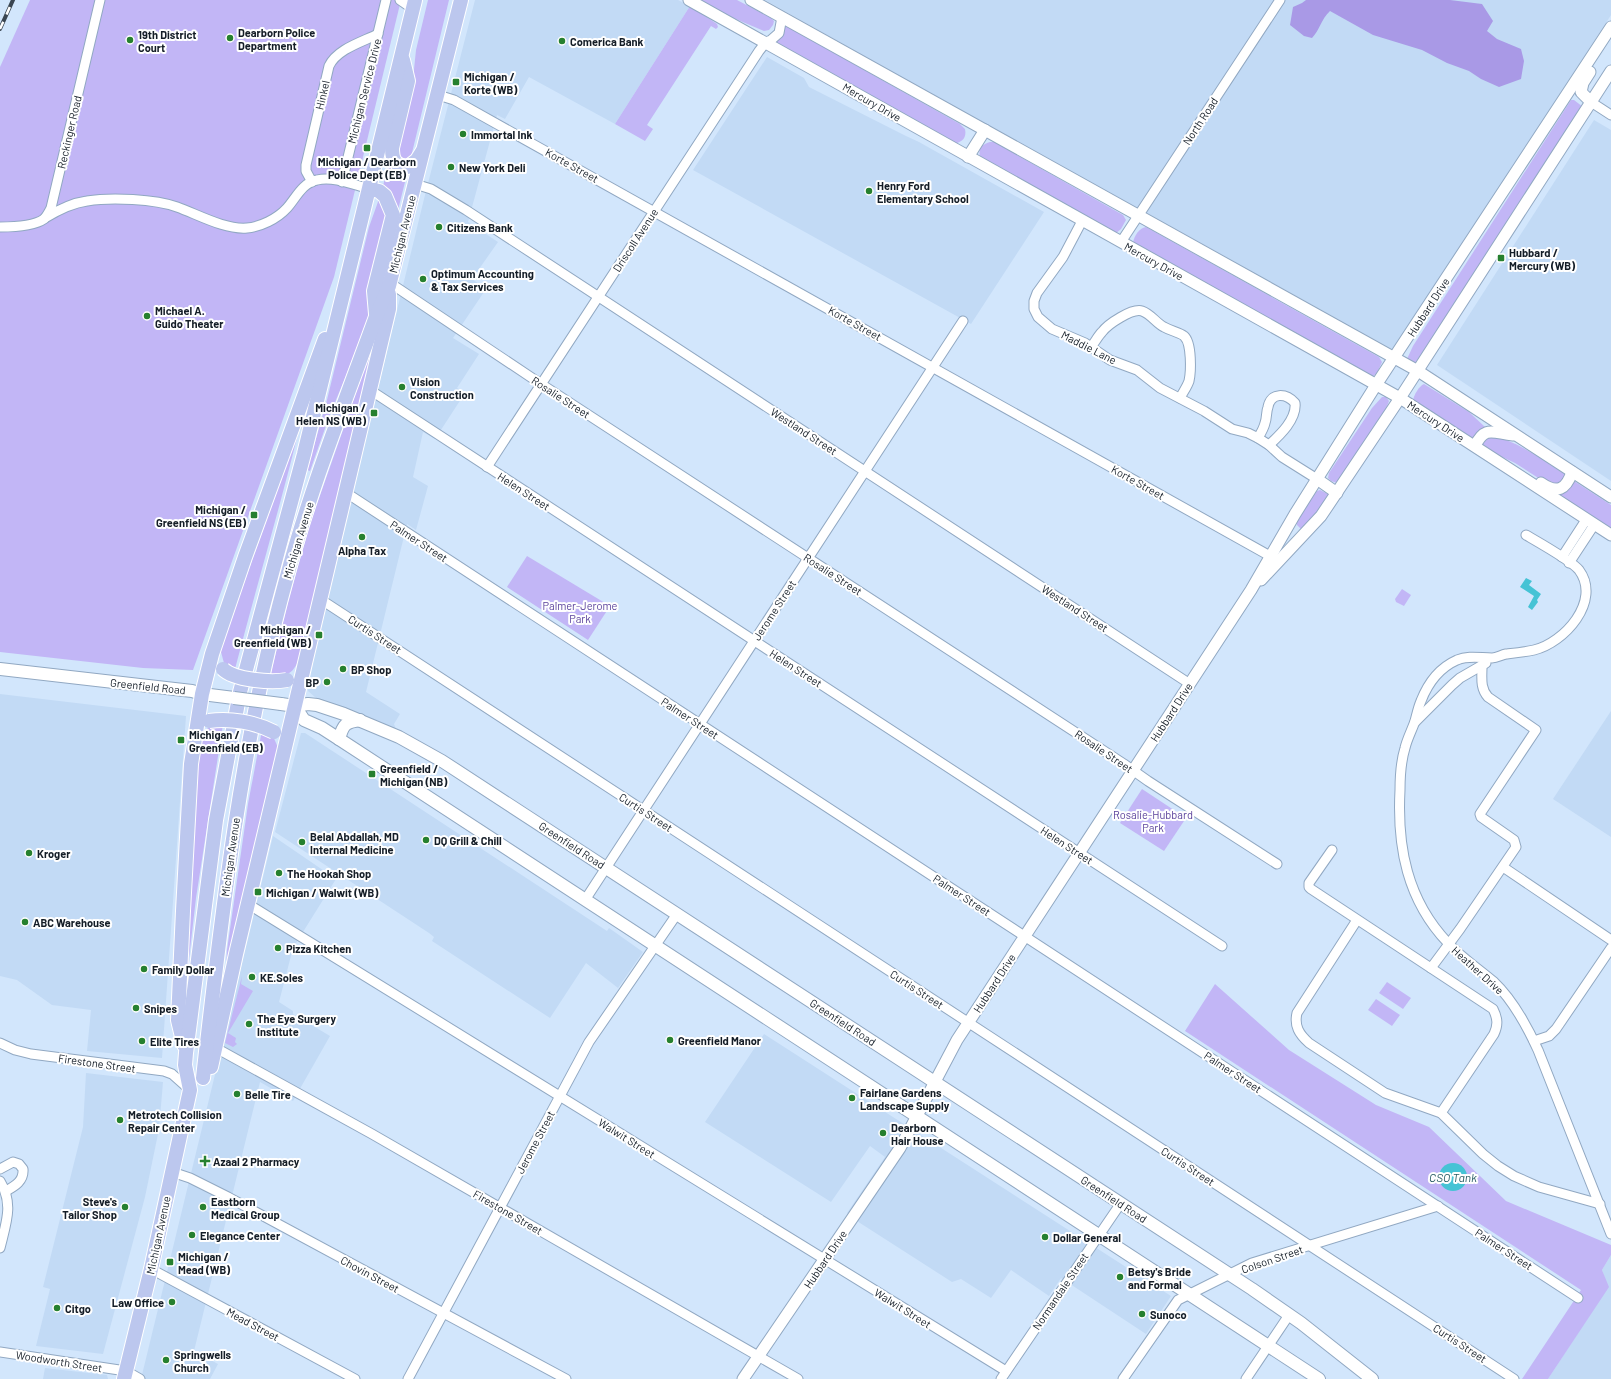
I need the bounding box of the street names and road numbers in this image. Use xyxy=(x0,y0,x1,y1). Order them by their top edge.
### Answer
street label: Michigan Service Drive xyxy=(345,37,383,145)
street label: Hinkel xyxy=(312,79,332,111)
street label: Mercury Drive xyxy=(840,80,904,124)
street label: Reckinger Road xyxy=(54,94,84,170)
street label: North Road xyxy=(1180,95,1220,147)
street label: Korte Street xyxy=(543,145,601,185)
street label: Michigan Avenue xyxy=(386,194,418,274)
street label: Driscoll Avenue xyxy=(610,206,660,274)
street label: Mercury Drive xyxy=(1122,239,1186,283)
street label: Hubbard Drive xyxy=(1404,275,1452,339)
street label: Korte Street xyxy=(826,303,884,343)
street label: Maddie Lane xyxy=(1059,328,1119,366)
street label: Rosalie Street xyxy=(529,373,593,421)
street label: Mercury Drive xyxy=(1405,398,1467,444)
street label: Westland Street xyxy=(768,405,840,457)
street label: Korte Street xyxy=(1109,462,1167,502)
street label: Helen Street xyxy=(495,469,553,513)
street label: Michigan Avenue xyxy=(280,500,316,580)
street label: Palmer Street xyxy=(388,518,450,564)
street label: Rosalie Street xyxy=(801,550,865,598)
street label: Jerome Street xyxy=(750,577,798,643)
street label: Westland Street xyxy=(1039,582,1111,634)
street label: Curtis Street xyxy=(346,612,404,656)
street label: Helen Street xyxy=(767,646,825,690)
street label: Greenfield Road xyxy=(110,676,186,696)
street label: Hubbard Drive xyxy=(1147,680,1195,744)
street label: Palmer Street xyxy=(659,695,721,741)
street label: Rosalie Street xyxy=(1073,727,1135,775)
street label: Curtis Street xyxy=(617,790,675,834)
street label: Michigan Avenue xyxy=(218,816,242,897)
street label: Greenfield Road xyxy=(537,819,607,871)
street label: Helen Street xyxy=(1038,823,1096,867)
street label: Palmer Street xyxy=(931,872,993,918)
street label: Heather Drive xyxy=(1449,943,1507,997)
street label: Hubbard Drive xyxy=(970,951,1018,1015)
street label: Curtis Street xyxy=(888,967,946,1011)
street label: Greenfield Road xyxy=(808,996,878,1048)
street label: Palmer Street xyxy=(1202,1049,1264,1095)
street label: Firestone Street xyxy=(58,1051,136,1075)
street label: Jerome Street xyxy=(513,1108,557,1176)
street label: Walwit Street xyxy=(596,1115,658,1161)
street label: Curtis Street xyxy=(1159,1144,1217,1188)
street label: Greenfield Road xyxy=(1079,1173,1149,1225)
street label: Firestone Street xyxy=(471,1187,545,1237)
street label: Michigan Avenue xyxy=(143,1195,173,1275)
street label: Palmer Street xyxy=(1473,1226,1535,1272)
street label: Hubbard Drive xyxy=(801,1227,849,1291)
street label: Colson Street xyxy=(1239,1242,1305,1276)
street label: Normandale Street xyxy=(1029,1250,1091,1332)
street label: Chovin Street xyxy=(338,1253,402,1295)
street label: Walwit Street xyxy=(872,1285,934,1331)
street label: Mead Street xyxy=(225,1305,281,1343)
street label: Curtis Street xyxy=(1431,1321,1489,1365)
street label: Woodworth Street xyxy=(15,1348,103,1374)

